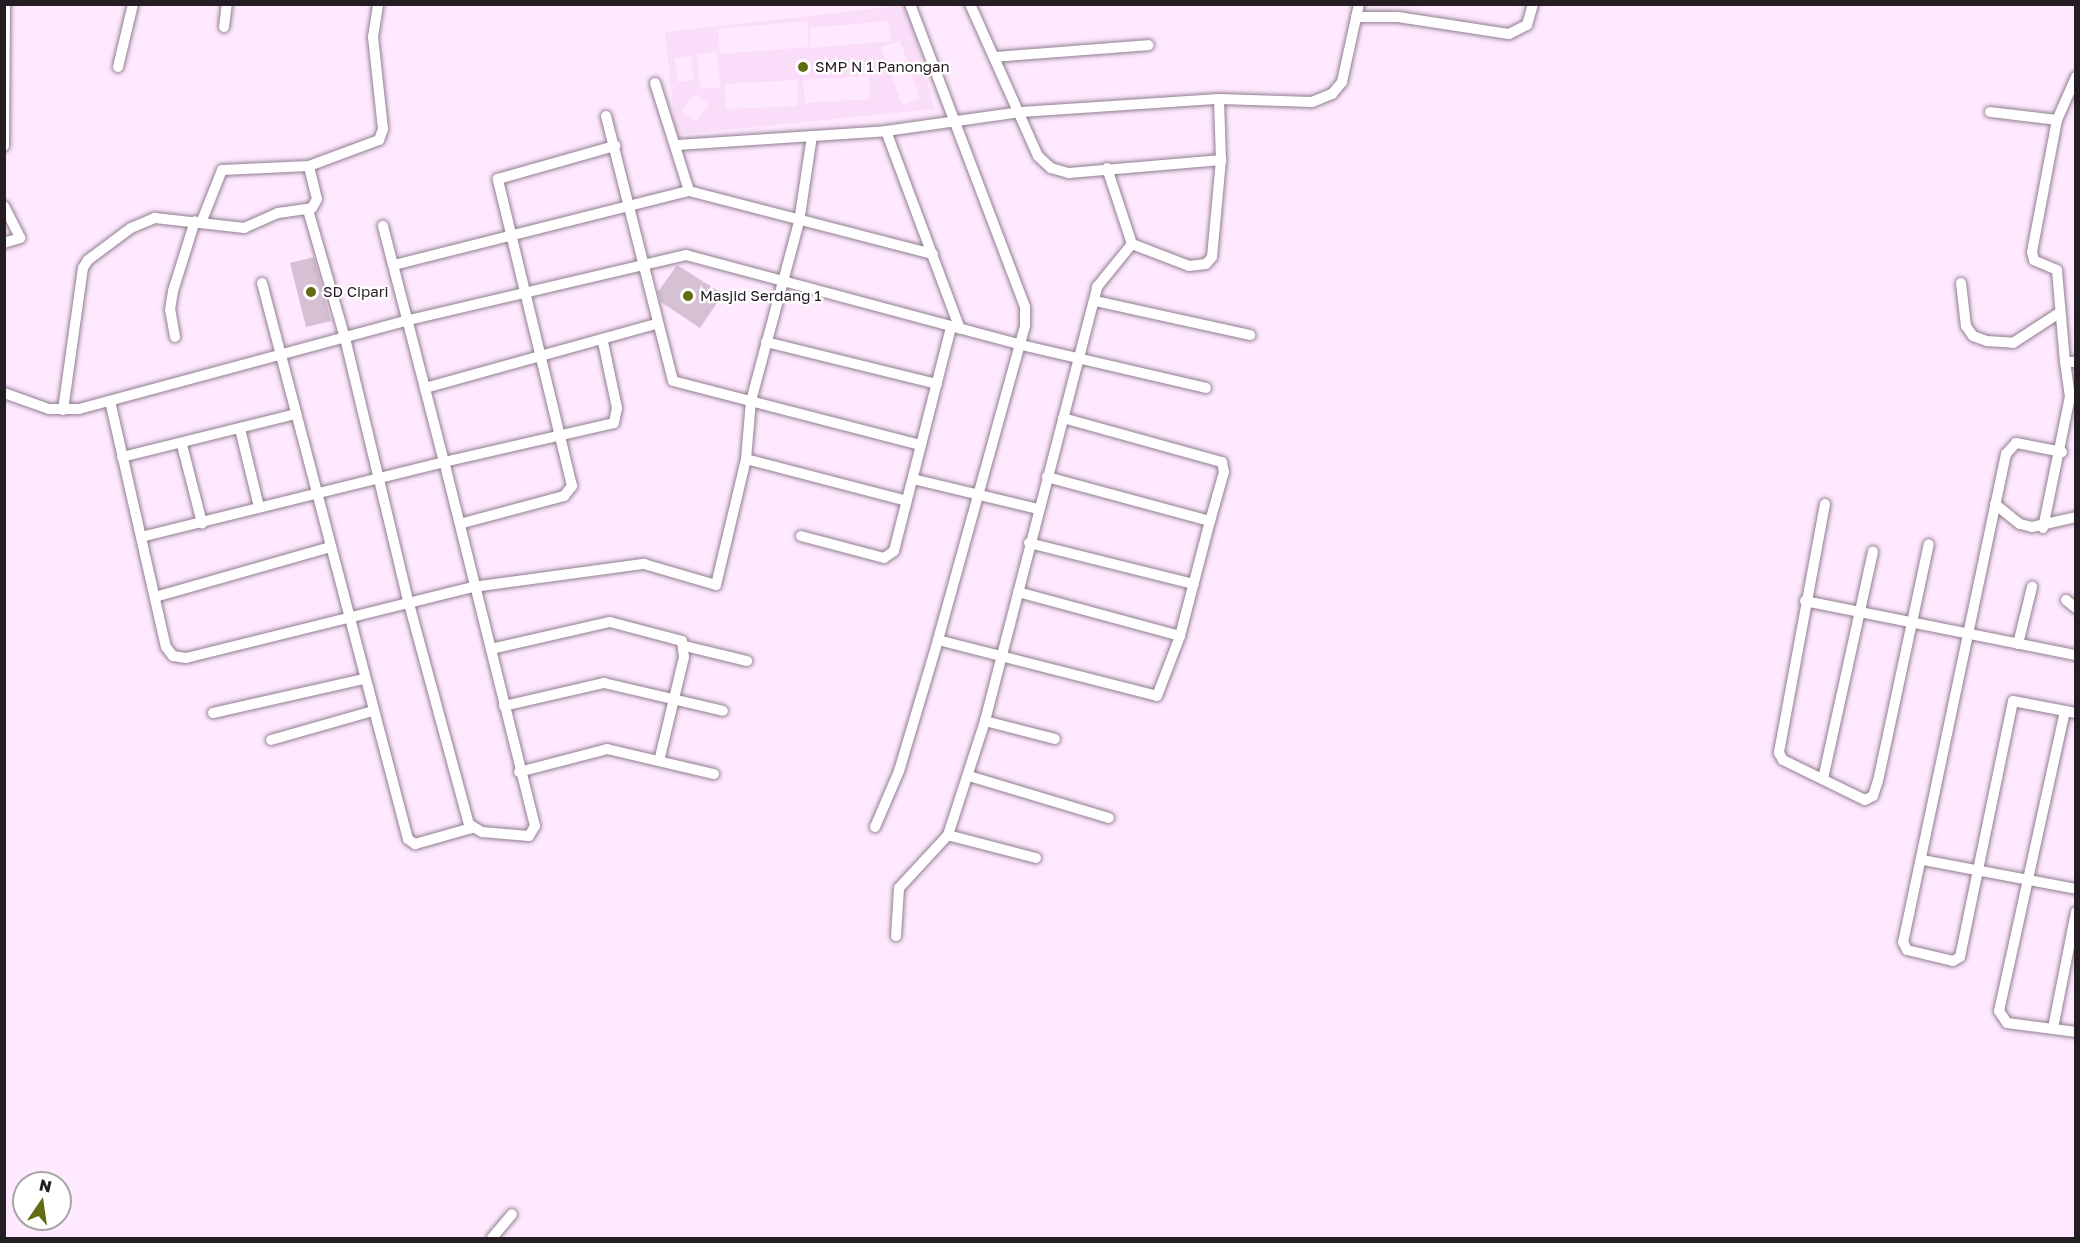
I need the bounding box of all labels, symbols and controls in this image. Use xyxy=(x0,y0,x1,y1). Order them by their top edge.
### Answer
place label: SMP N 1 Panongan xyxy=(815,58,950,76)
marker: SMP N 1 Panongan xyxy=(796,60,810,74)
place label: SD Cipari xyxy=(323,283,389,301)
marker: SD Cipari xyxy=(304,285,318,299)
place label: Masjid Serdang 1 xyxy=(700,287,822,305)
marker: Masjid Serdang 1 xyxy=(681,289,695,303)
north arrow xyxy=(12,1171,72,1231)
text: N xyxy=(37,1174,54,1197)

